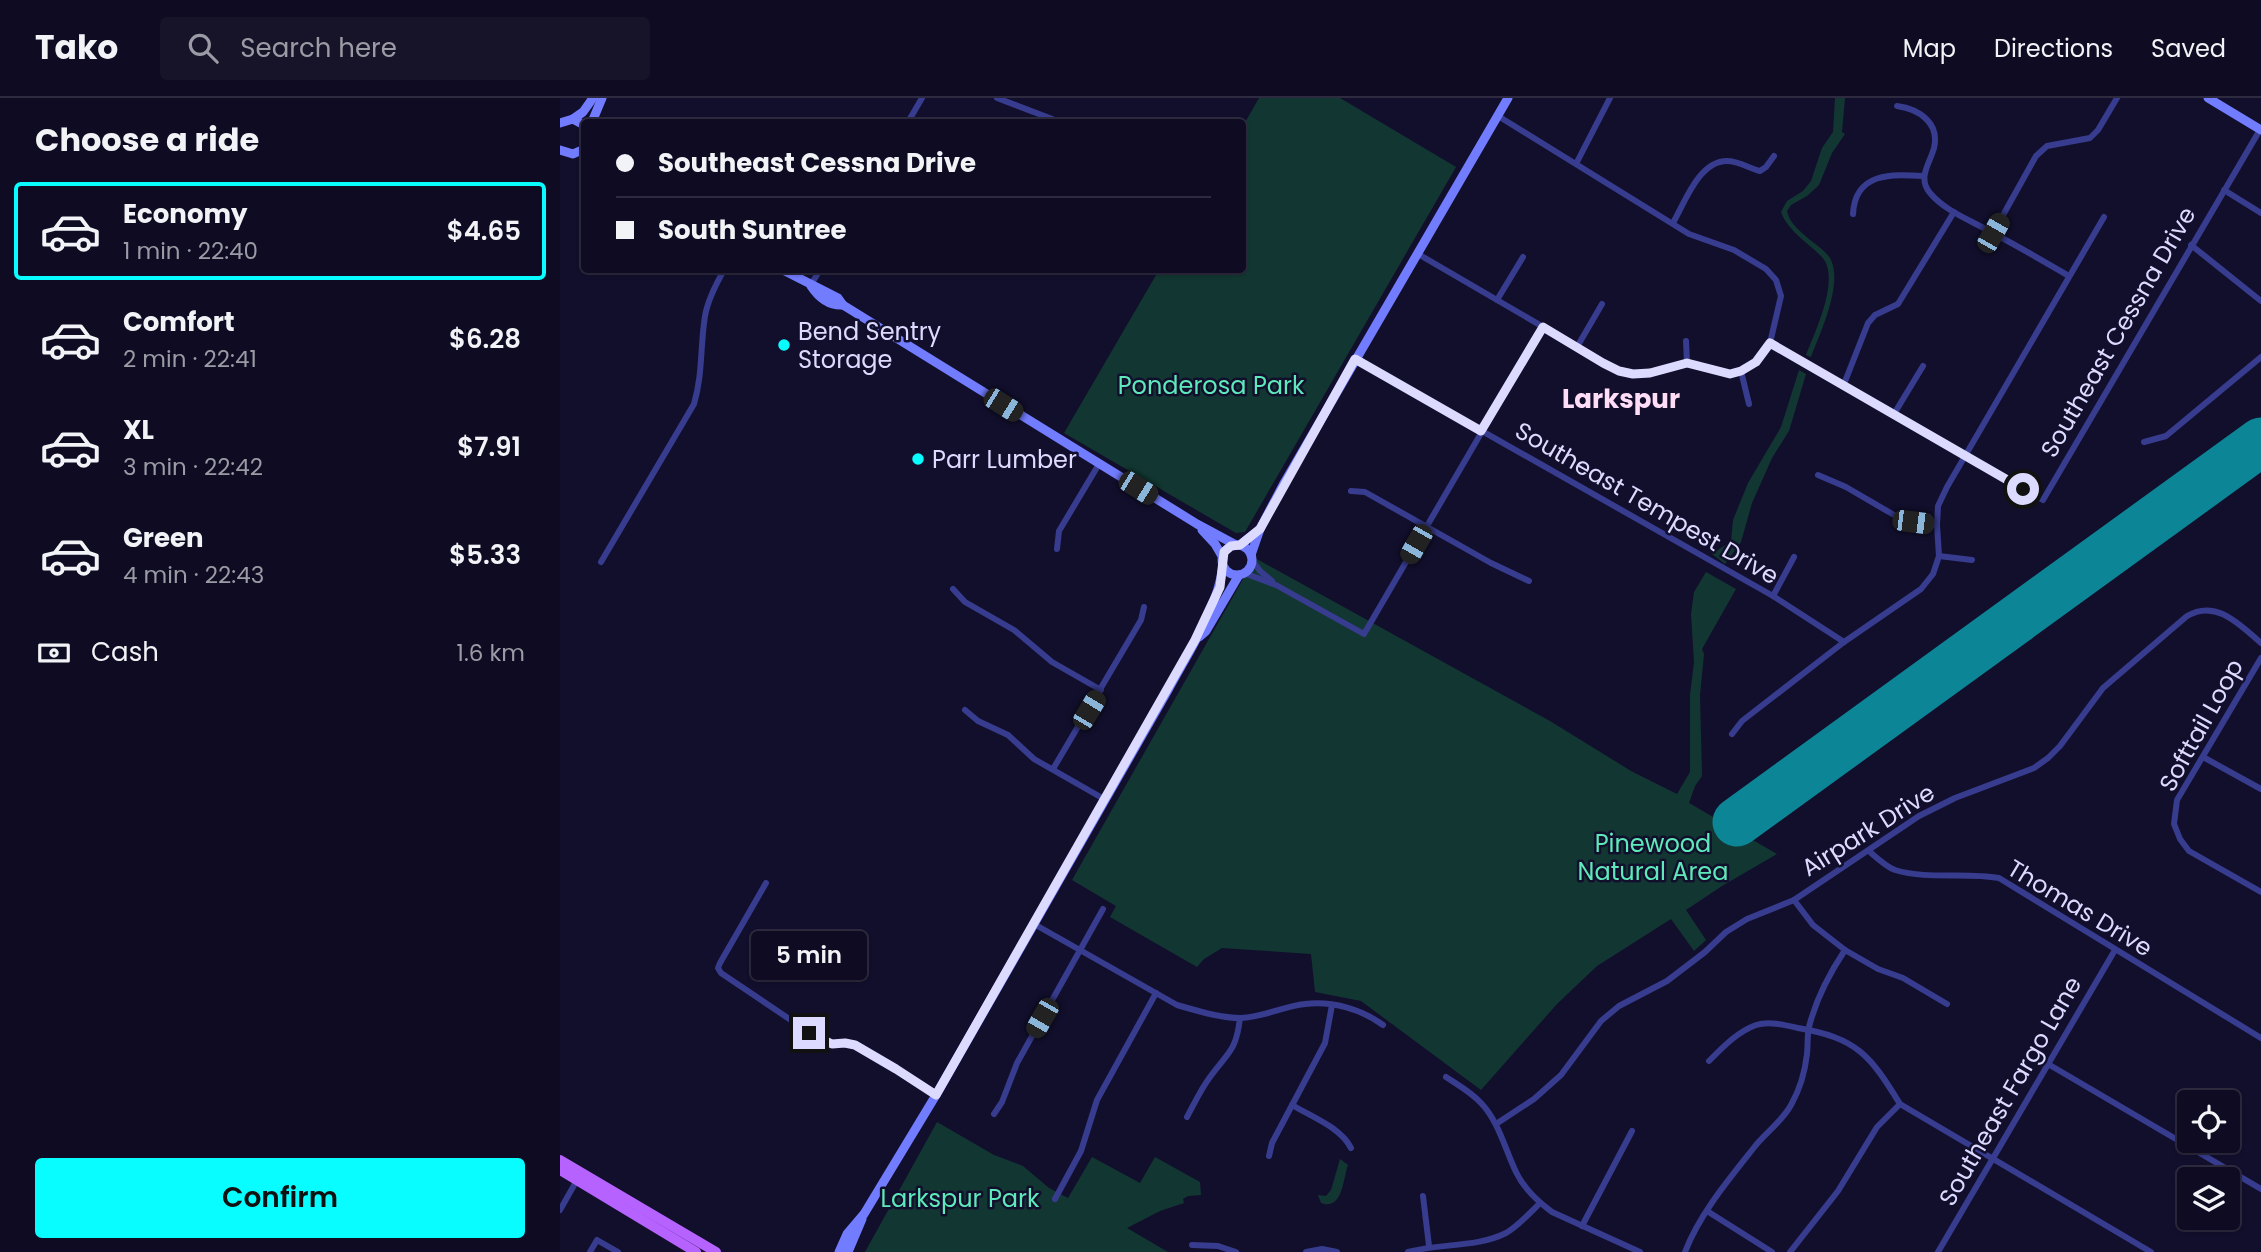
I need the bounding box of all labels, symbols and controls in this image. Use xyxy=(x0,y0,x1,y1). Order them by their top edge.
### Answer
search box xyxy=(160,17,650,80)
text: Tako xyxy=(35,24,118,71)
icon: search xyxy=(184,29,222,67)
text: Search here xyxy=(240,30,397,66)
text: Map xyxy=(1903,32,1956,65)
text: Directions xyxy=(1994,32,2113,65)
text: Saved xyxy=(2151,32,2226,65)
text: Choose a ride xyxy=(35,117,259,162)
text: Southeast Cessna Drive xyxy=(658,145,976,181)
text: Economy xyxy=(123,196,247,232)
icon: car xyxy=(39,200,102,263)
street label: Southeast Cessna Drive xyxy=(2033,201,2203,463)
car xyxy=(1974,210,2013,256)
text: South Suntree xyxy=(658,212,846,248)
text: $4.65 xyxy=(447,213,521,249)
text: 1 min · 22:40 xyxy=(123,235,258,267)
text: Comfort xyxy=(123,304,235,340)
icon: car xyxy=(39,308,102,371)
place label: Bend Sentry Storage xyxy=(798,315,942,376)
text: $6.28 xyxy=(449,321,521,357)
marker: Bend Sentry Storage xyxy=(776,337,792,353)
text: 2 min · 22:41 xyxy=(123,343,257,375)
park label: Ponderosa Park xyxy=(1118,369,1305,402)
district label: Larkspur xyxy=(1562,381,1680,417)
car xyxy=(980,385,1027,425)
text: XL xyxy=(123,412,154,448)
street label: Southeast Tempest Drive xyxy=(1509,414,1785,592)
icon: car xyxy=(39,416,102,479)
text: $7.91 xyxy=(457,429,521,465)
place label: Parr Lumber xyxy=(932,443,1077,476)
text: 3 min · 22:42 xyxy=(123,451,263,483)
marker: Parr Lumber xyxy=(910,451,926,467)
car xyxy=(1115,468,1162,508)
route start xyxy=(2007,473,2039,505)
car xyxy=(1891,509,1936,535)
text: Green xyxy=(123,520,204,556)
car xyxy=(1397,521,1436,567)
icon: car xyxy=(39,524,102,587)
text: $5.33 xyxy=(449,537,521,573)
text: 4 min · 22:43 xyxy=(123,559,264,591)
icon: cash xyxy=(35,634,73,672)
text: Cash xyxy=(91,634,159,670)
text: 1.6 km xyxy=(457,637,525,669)
street label: Softtail Loop xyxy=(2151,653,2251,797)
car xyxy=(1070,687,1109,733)
street label: Airpark Drive xyxy=(1795,776,1941,884)
park label: Pinewood Natural Area xyxy=(1578,827,1728,888)
street label: Thomas Drive xyxy=(2001,852,2159,964)
callout: 5 min xyxy=(751,932,867,981)
text: 5 min xyxy=(776,939,842,971)
street label: Southeast Fargo Lane xyxy=(1931,970,2089,1212)
car xyxy=(1023,995,1062,1041)
route end xyxy=(793,1017,825,1049)
map controls xyxy=(2177,1090,2240,1230)
button: locate xyxy=(2177,1090,2240,1153)
button: Confirm xyxy=(35,1158,525,1238)
button: layers xyxy=(2177,1167,2240,1230)
park label: Larkspur Park xyxy=(881,1182,1040,1215)

